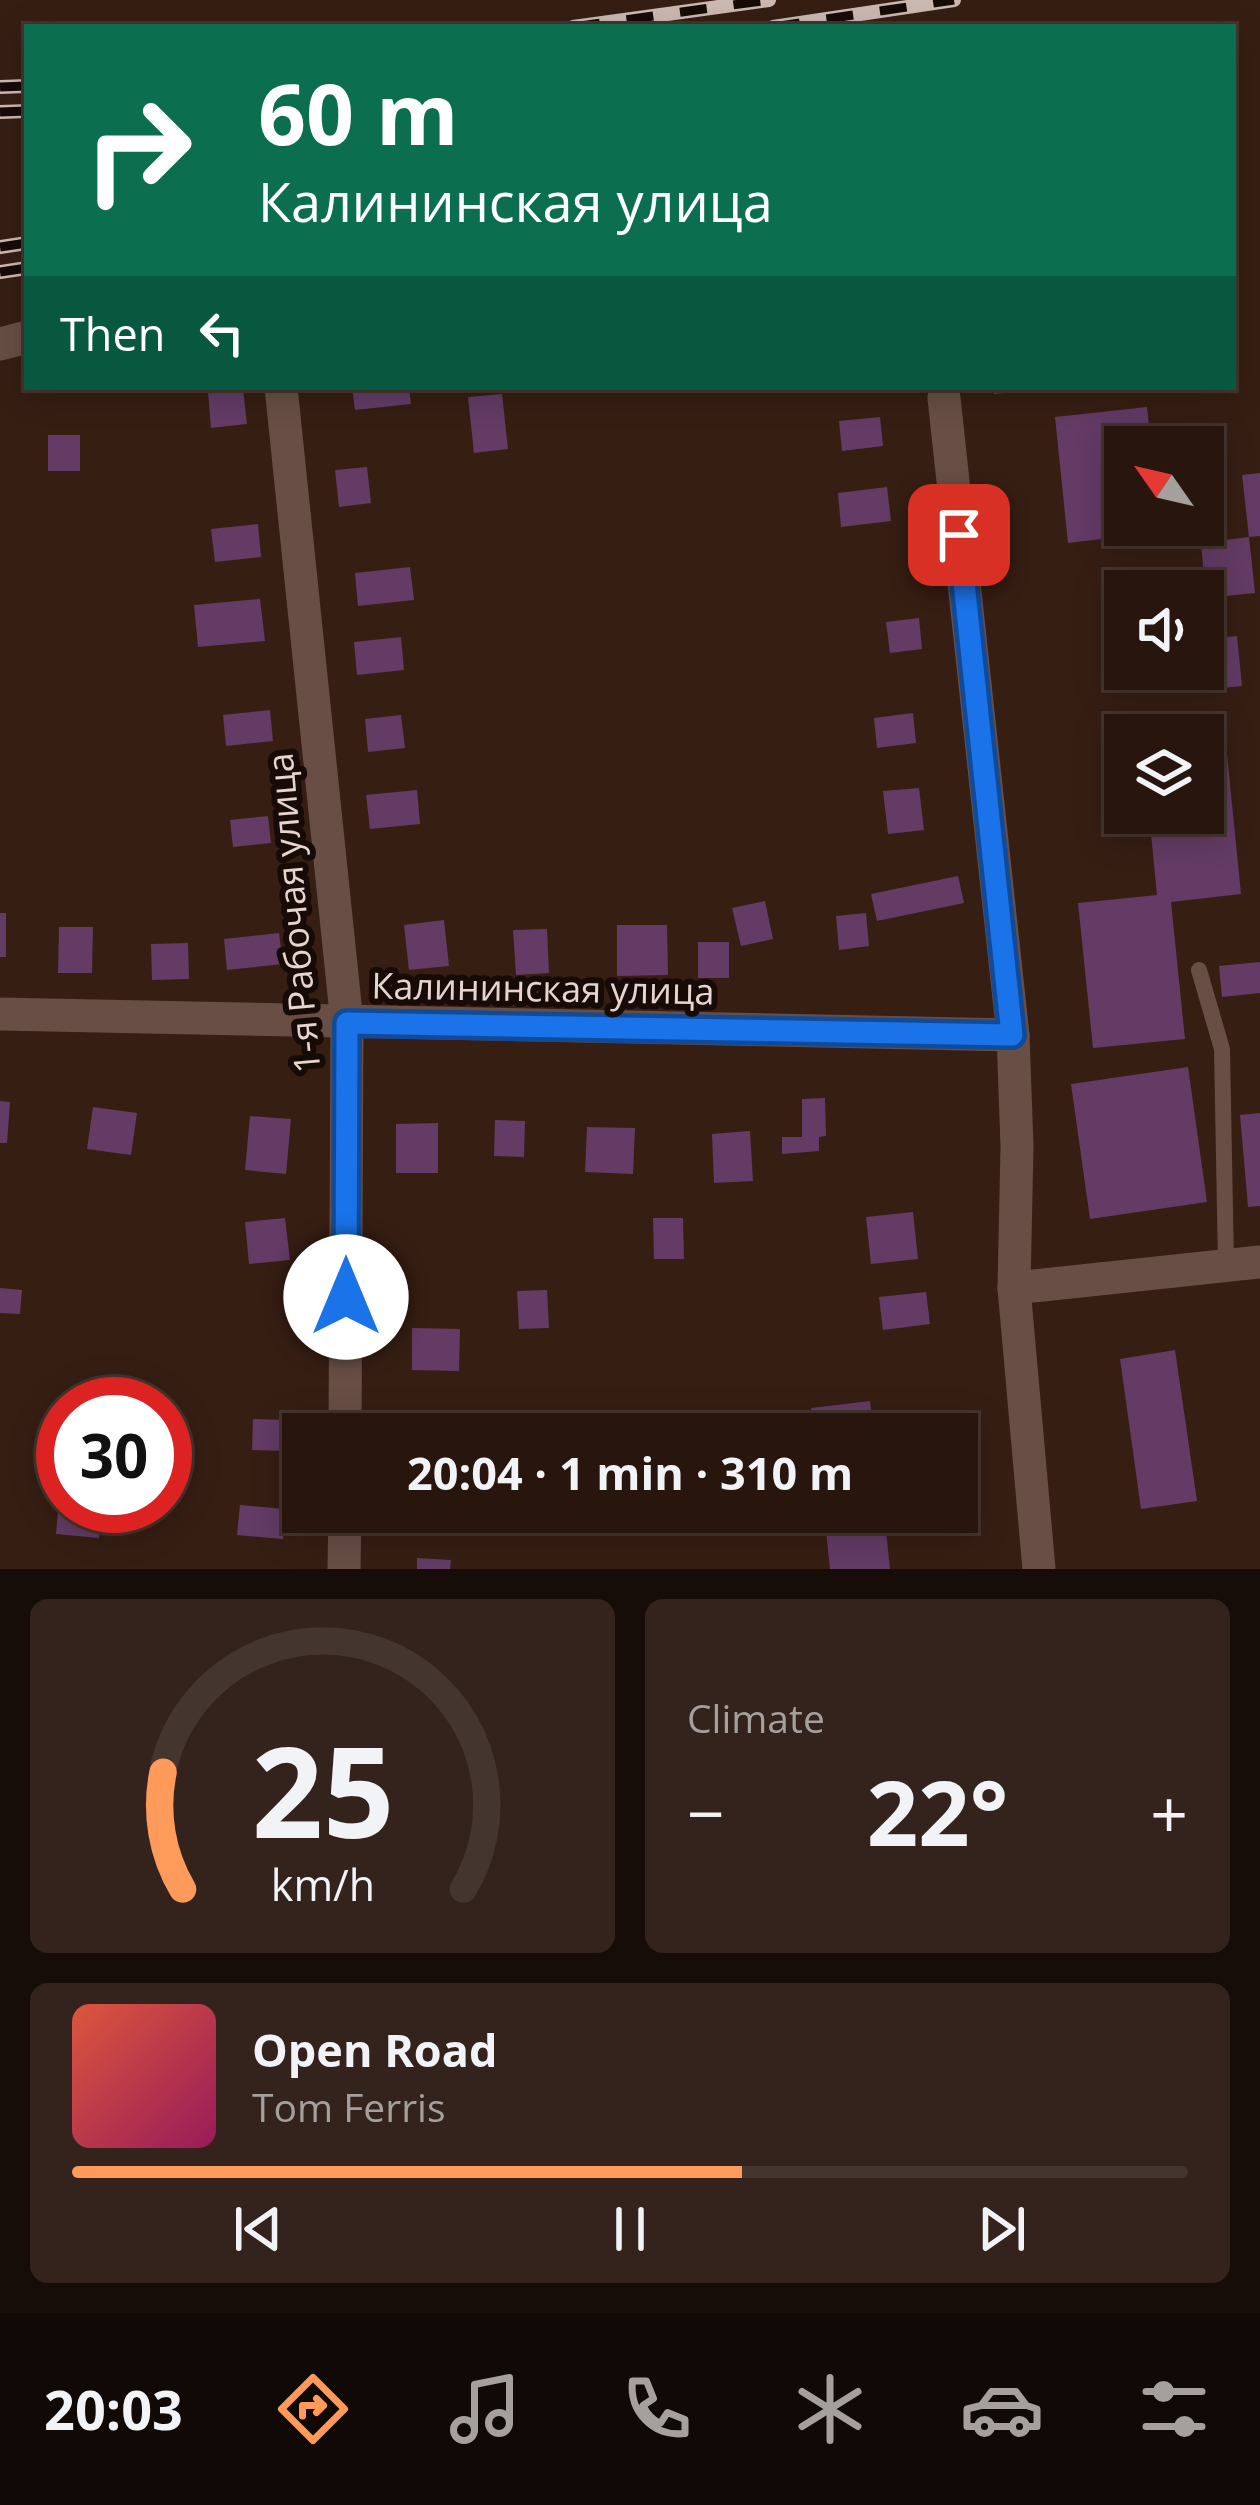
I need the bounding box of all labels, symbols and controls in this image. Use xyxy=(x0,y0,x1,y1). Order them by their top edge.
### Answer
text: 60 m xyxy=(258,55,458,170)
icon: right xyxy=(60,72,216,228)
text: Калининская улица xyxy=(258,164,773,238)
icon: left xyxy=(189,300,255,366)
text: Then xyxy=(60,303,165,364)
north arrow xyxy=(1104,426,1224,546)
map controls xyxy=(1104,426,1224,834)
pin xyxy=(908,484,1010,586)
icon: arrive xyxy=(926,502,992,568)
button: sound xyxy=(1104,570,1224,690)
button: layers xyxy=(1104,714,1224,834)
street label: 1-я Рабочая улица xyxy=(255,751,331,1075)
street label: Калининская улица xyxy=(371,961,715,1015)
position arrow xyxy=(283,1234,409,1360)
speed limit sign: 30 xyxy=(36,1377,192,1533)
text: 20:04 · 1 min · 310 m xyxy=(407,1442,853,1503)
text: Climate xyxy=(687,1691,825,1744)
text: 25 xyxy=(251,1705,394,1875)
text: 22° xyxy=(867,1750,1008,1872)
text: − xyxy=(687,1767,725,1857)
text: + xyxy=(1150,1767,1188,1857)
text: km/h xyxy=(270,1855,375,1914)
text: Open Road xyxy=(252,2019,497,2080)
text: Tom Ferris xyxy=(252,2080,446,2133)
icon: previous xyxy=(225,2196,291,2262)
icon: pause xyxy=(597,2196,663,2262)
icon: next xyxy=(969,2196,1035,2262)
icon: directions xyxy=(271,2367,355,2451)
icon: music xyxy=(443,2367,527,2451)
icon: phone xyxy=(615,2367,699,2451)
icon: climate xyxy=(788,2367,872,2451)
icon: car xyxy=(960,2367,1044,2451)
icon: filters xyxy=(1132,2367,1216,2451)
text: 20:03 xyxy=(44,2372,183,2446)

